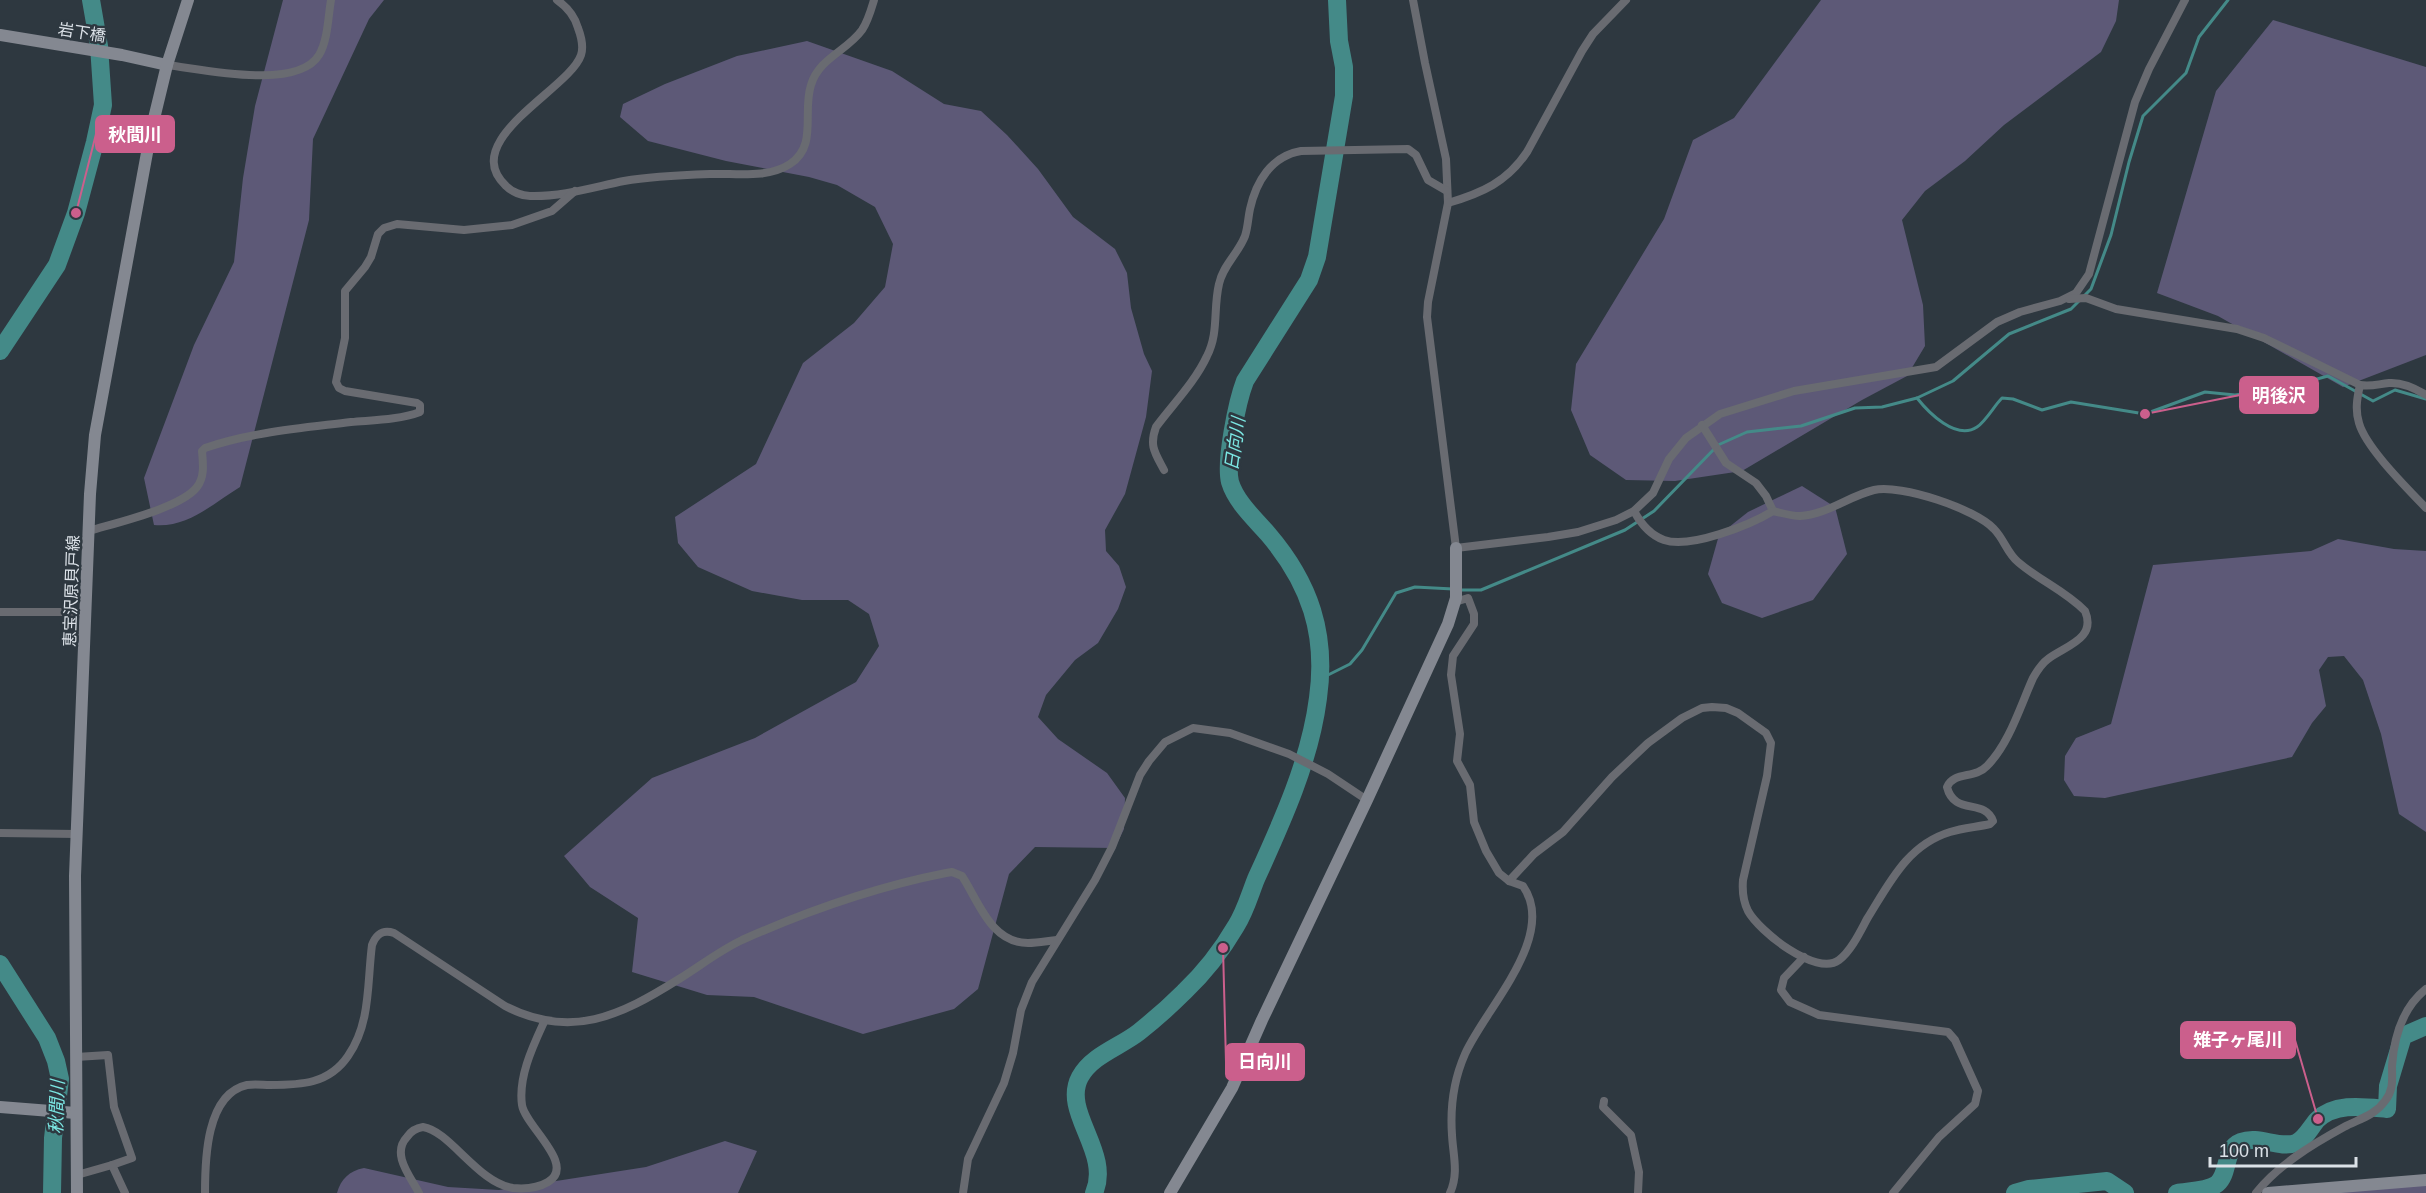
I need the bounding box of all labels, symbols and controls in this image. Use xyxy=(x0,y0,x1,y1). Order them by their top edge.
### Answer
street label: 岩下橋 xyxy=(57,20,107,45)
callout: 秋間川 xyxy=(96,116,174,152)
text: 秋間川 xyxy=(108,125,162,145)
callout: 明後沢 xyxy=(2240,377,2318,413)
text: 明後沢 xyxy=(2252,386,2306,406)
water label: 日向川 xyxy=(1221,414,1249,472)
street label: 恵宝沢原貝戸線 xyxy=(61,535,82,647)
callout: 雉子ヶ尾川 xyxy=(2181,1022,2295,1058)
text: 雉子ヶ尾川 xyxy=(2193,1030,2283,1050)
callout: 日向川 xyxy=(1226,1044,1304,1080)
text: 日向川 xyxy=(1238,1052,1292,1072)
water label: 秋間川 xyxy=(46,1078,68,1134)
scale bar xyxy=(2210,1130,2356,1168)
text: 100 m xyxy=(2219,1141,2269,1161)

